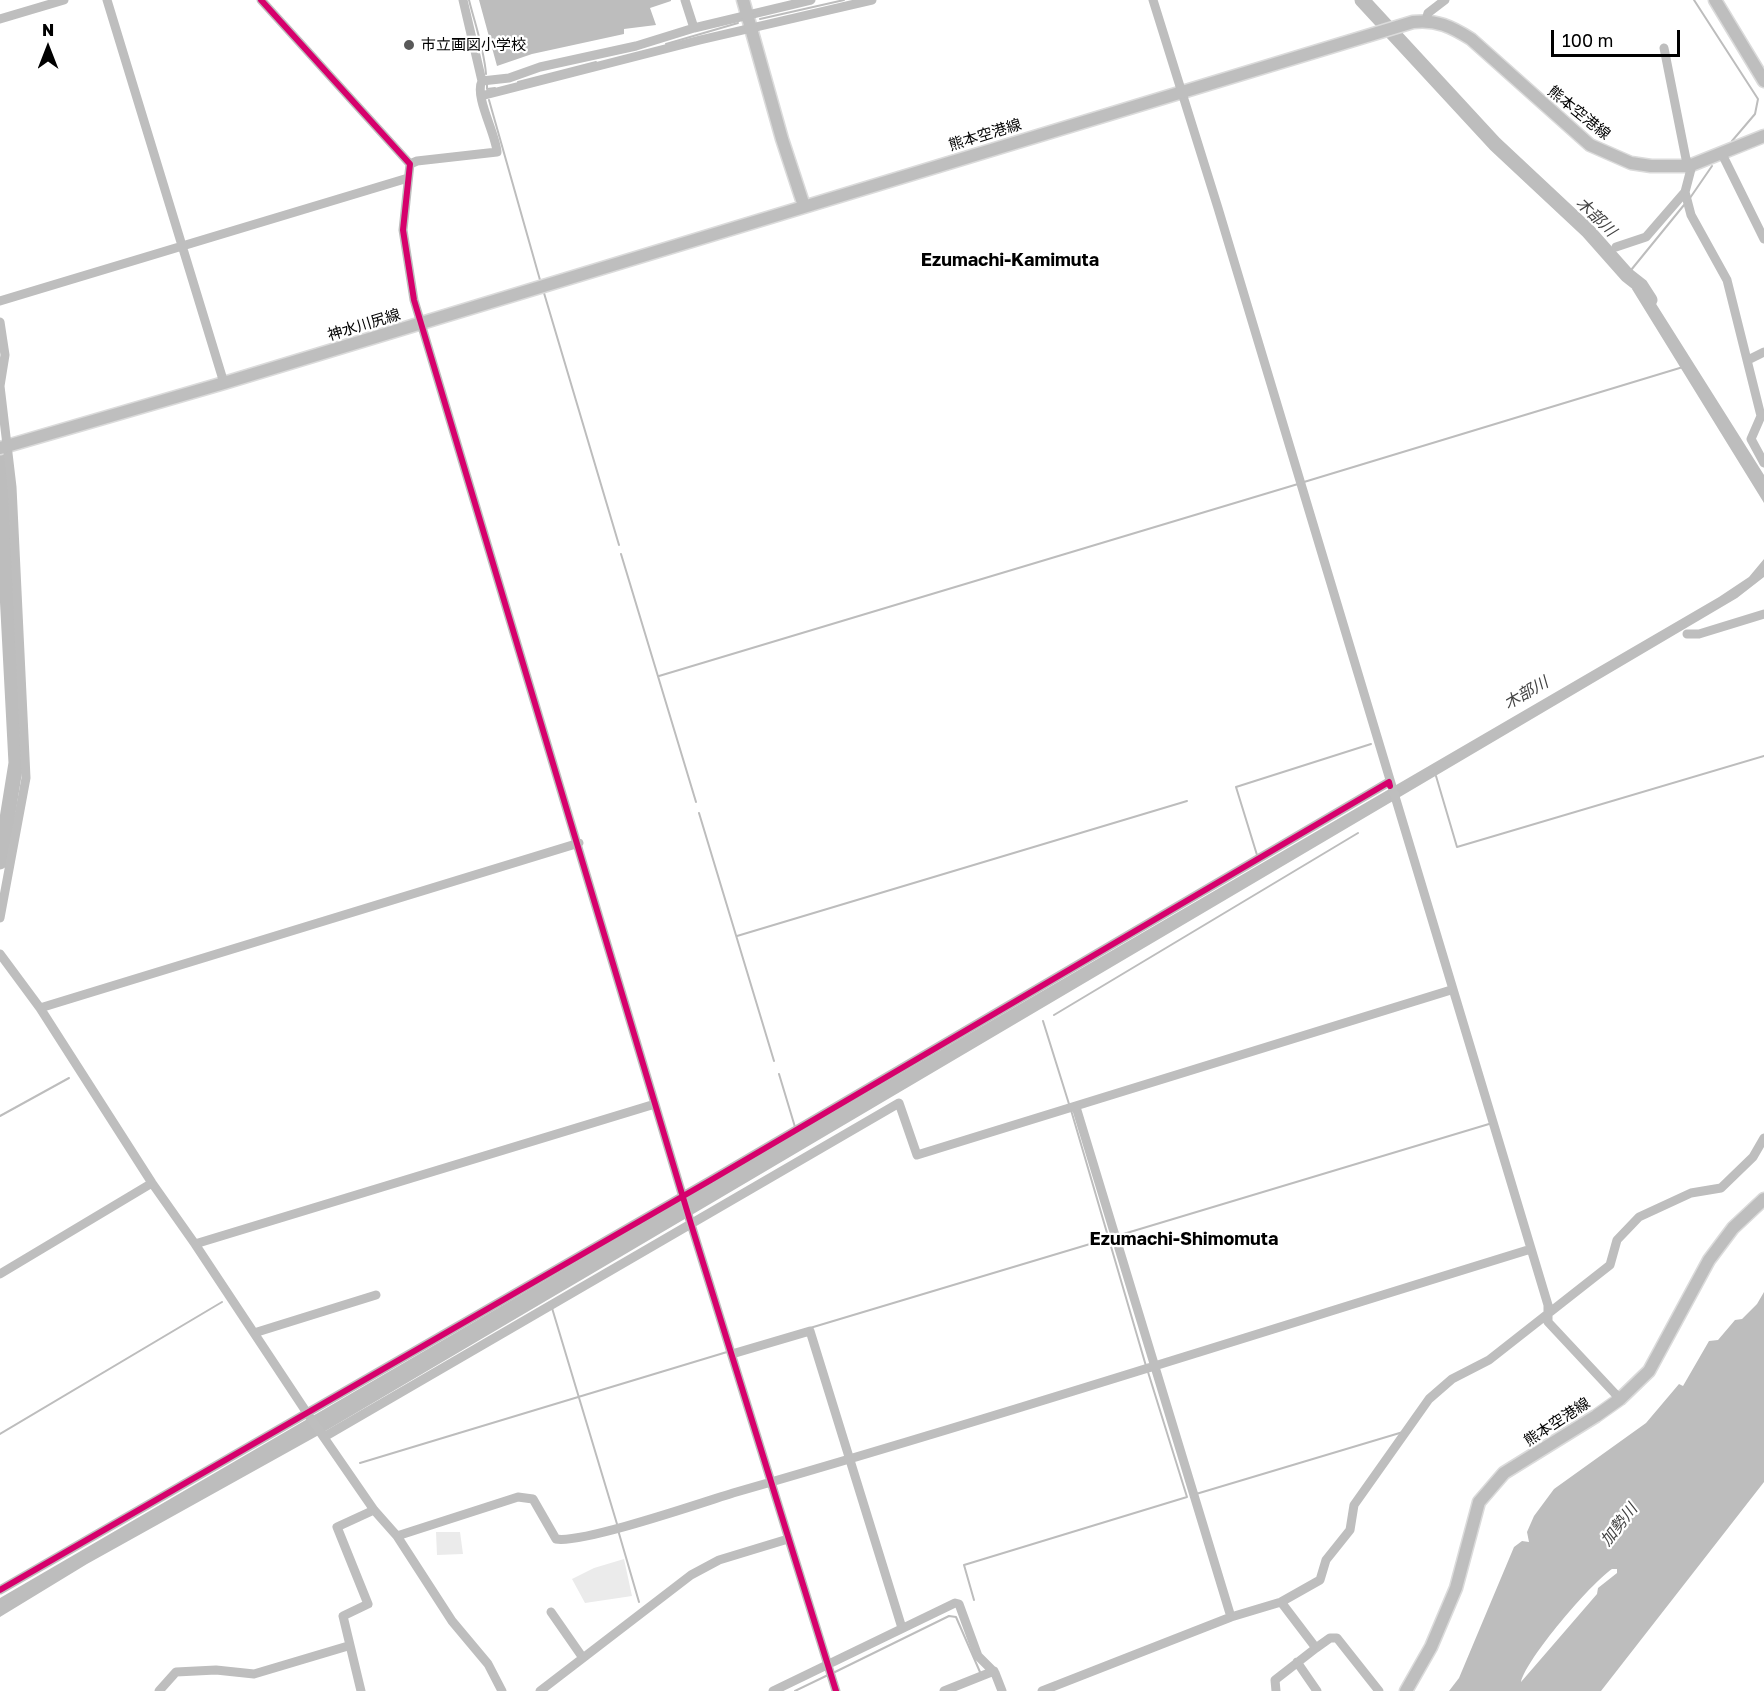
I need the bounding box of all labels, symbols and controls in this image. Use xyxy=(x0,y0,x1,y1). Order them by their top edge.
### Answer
north arrow xyxy=(18,18,78,78)
scale bar xyxy=(1554,18,1683,56)
text: N xyxy=(42,20,54,40)
text: 100 m xyxy=(1562,29,1613,51)
place label: 市立画図小学校 xyxy=(421,36,526,54)
marker: 市立画図小学校 xyxy=(402,38,416,52)
street label: 熊本空港線 xyxy=(1544,82,1614,144)
street label: 熊本空港線 xyxy=(947,115,1023,155)
water label: 木部川 xyxy=(1572,193,1620,241)
district label: Ezumachi-Kamimuta xyxy=(921,249,1099,271)
street label: 神水川尻線 xyxy=(326,305,402,345)
water label: 木部川 xyxy=(1500,673,1552,713)
district label: Ezumachi-Shimomuta xyxy=(1090,1228,1278,1250)
street label: 熊本空港線 xyxy=(1521,1394,1593,1450)
water label: 加勢川 xyxy=(1597,1500,1641,1550)

